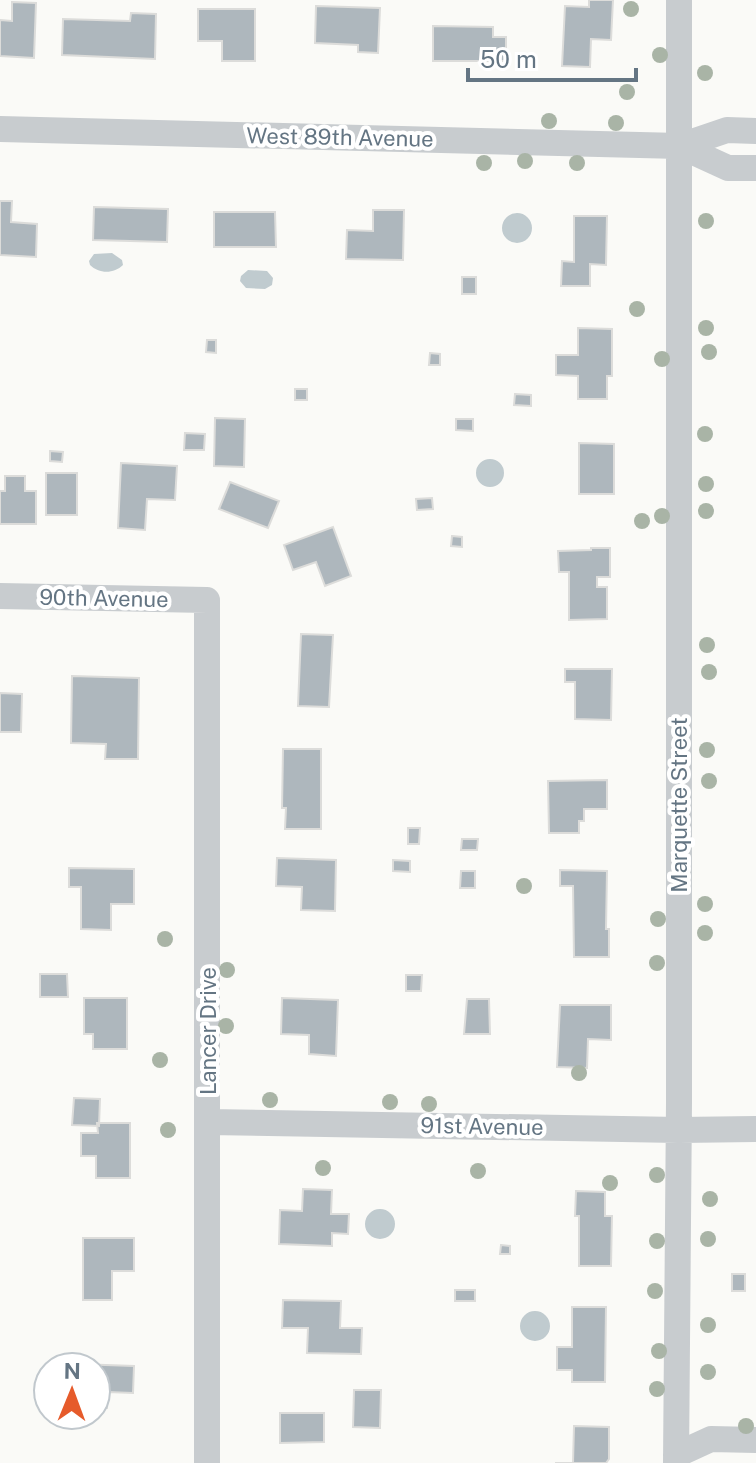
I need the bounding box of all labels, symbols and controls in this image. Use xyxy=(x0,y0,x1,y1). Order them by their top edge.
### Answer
scale bar xyxy=(468,32,636,82)
text: 50 m xyxy=(480,45,537,73)
street label: West 89th Avenue xyxy=(246,122,434,152)
street label: 90th Avenue xyxy=(39,584,169,612)
street label: Marquette Street xyxy=(666,717,692,893)
street label: Lancer Drive xyxy=(195,967,221,1095)
street label: 91st Avenue xyxy=(420,1112,544,1140)
north arrow xyxy=(32,1351,112,1431)
text: N xyxy=(64,1358,81,1384)

